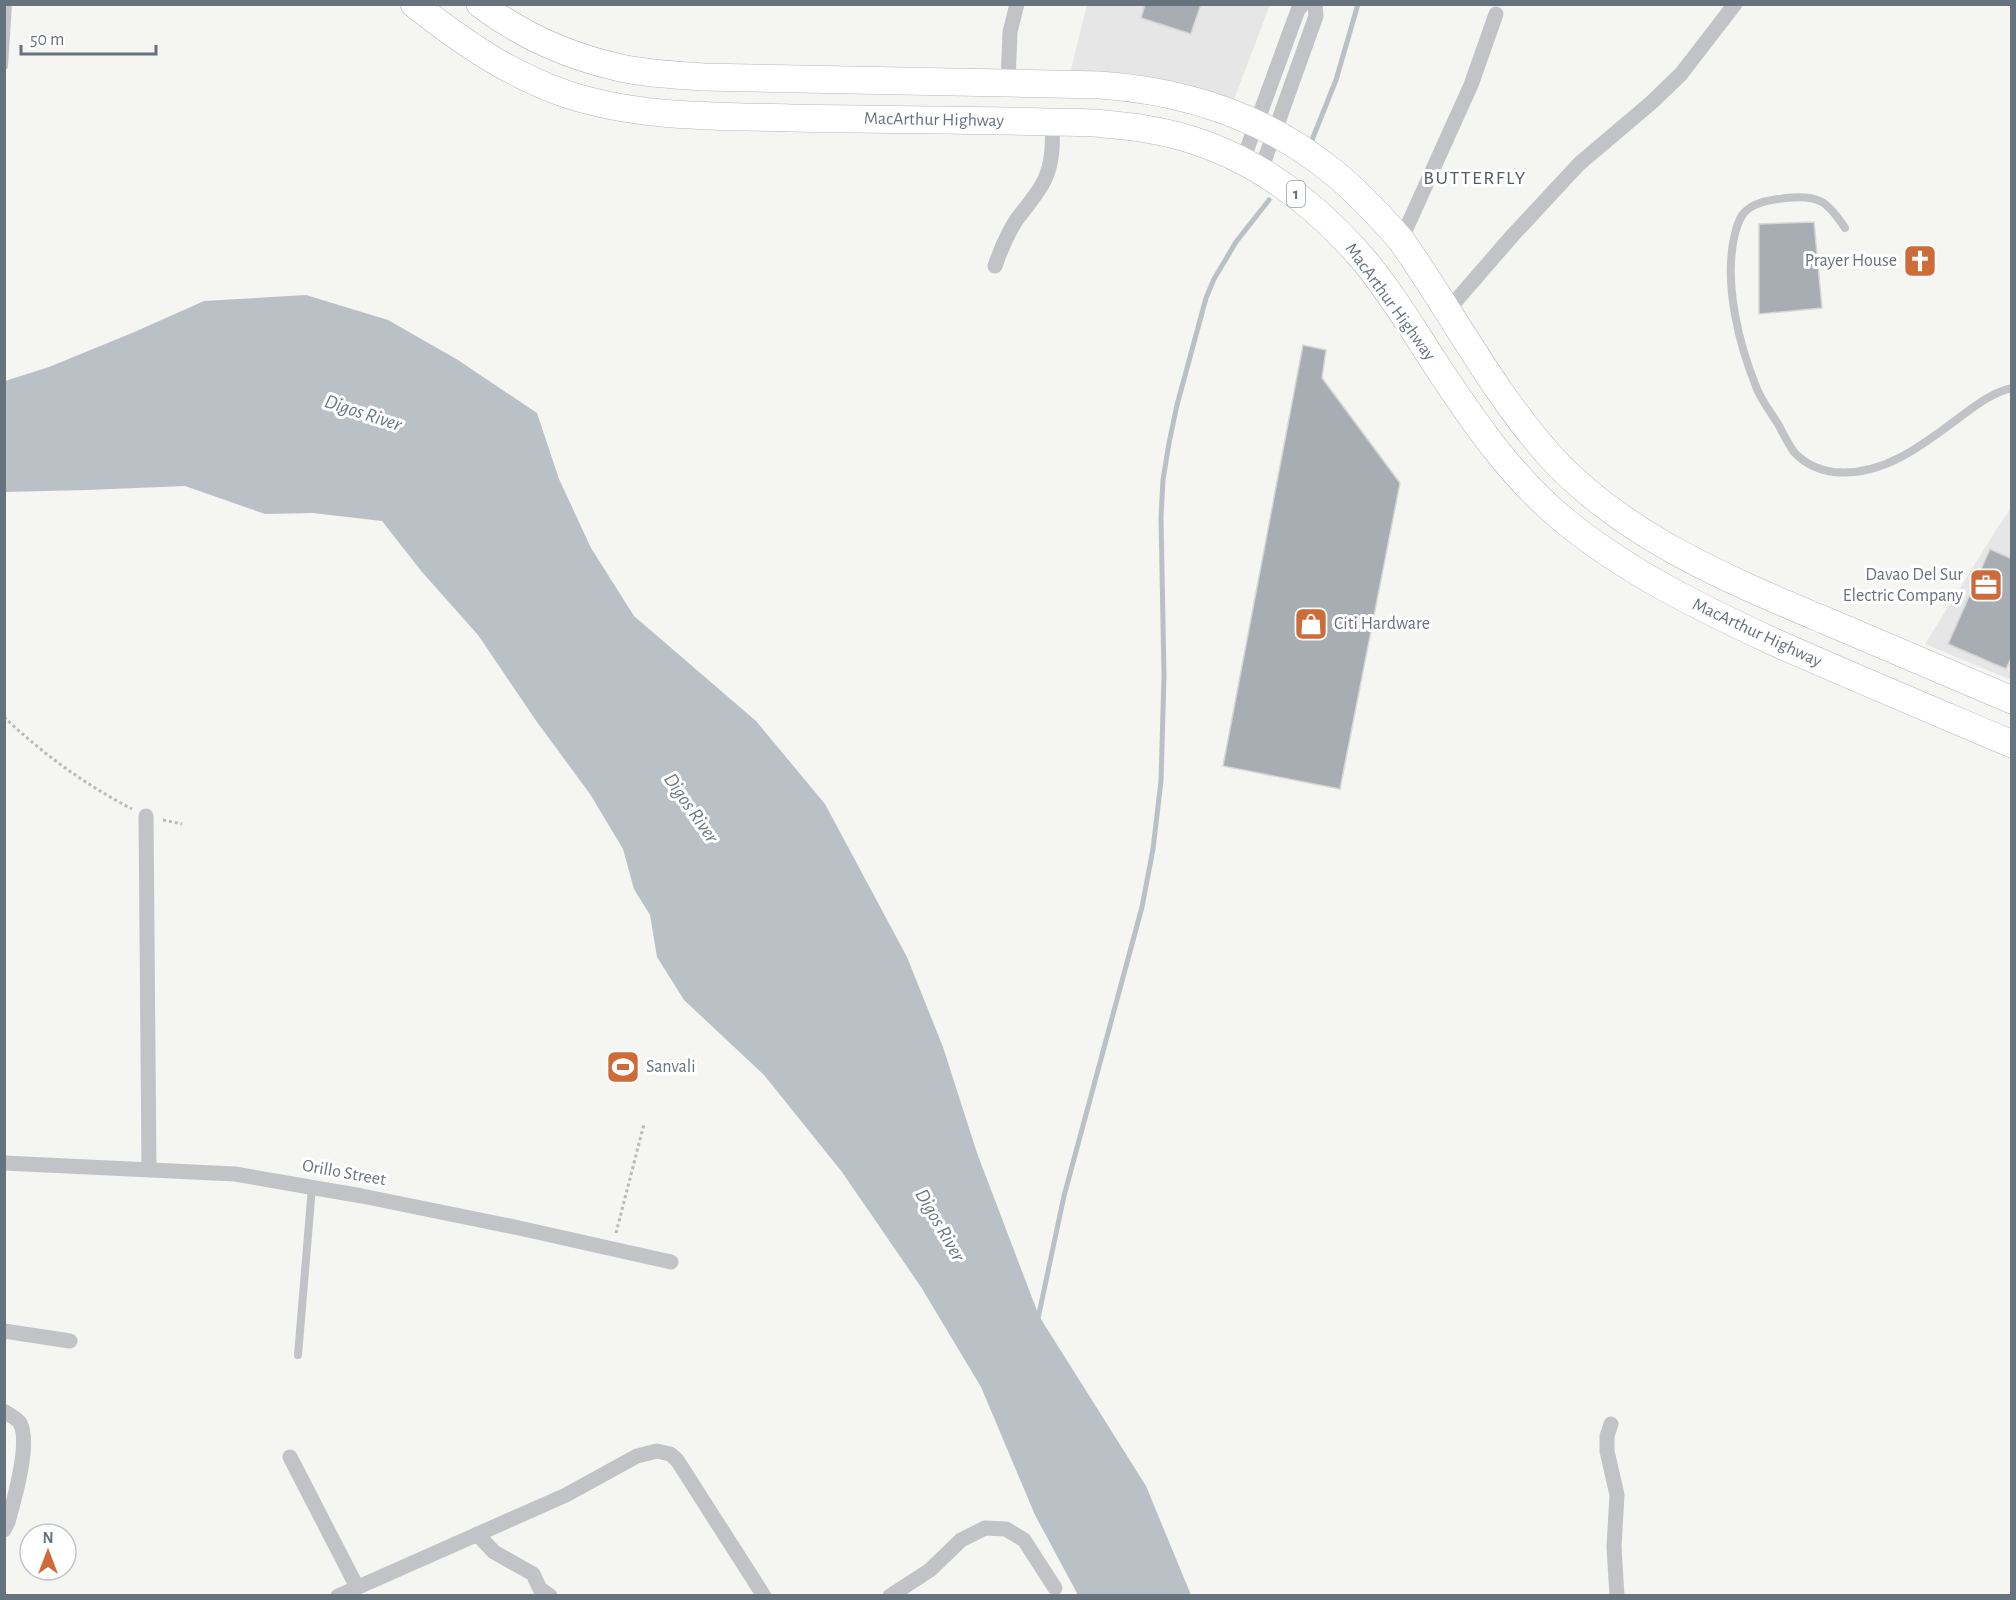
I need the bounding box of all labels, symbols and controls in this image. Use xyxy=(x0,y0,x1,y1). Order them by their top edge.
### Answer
scale bar xyxy=(21,18,156,56)
text: 50 m xyxy=(30,31,64,49)
street label: MacArthur Highway xyxy=(864,110,1005,130)
district label: BUTTERFLY xyxy=(1423,168,1527,188)
road number: 1 xyxy=(1287,181,1305,207)
street label: MacArthur Highway xyxy=(1342,240,1439,364)
church icon: Prayer House xyxy=(1902,243,1938,279)
place label: Prayer House xyxy=(1805,252,1897,270)
water label: Digos River xyxy=(322,391,405,435)
place label: Davao Del Sur Electric Company xyxy=(1843,566,1963,605)
office icon: Davao Del Sur Electric Company xyxy=(1968,567,2004,603)
street label: MacArthur Highway xyxy=(1690,595,1825,671)
shop icon: Citi Hardware xyxy=(1293,606,1329,642)
place label: Citi Hardware xyxy=(1334,615,1430,633)
water label: Digos River xyxy=(660,770,722,847)
sports icon: Sanvali xyxy=(605,1049,641,1085)
place label: Sanvali xyxy=(646,1058,696,1076)
street label: Orillo Street xyxy=(301,1157,388,1189)
water label: Digos River xyxy=(911,1185,969,1265)
north arrow xyxy=(18,1522,78,1582)
text: N xyxy=(42,1530,54,1546)

